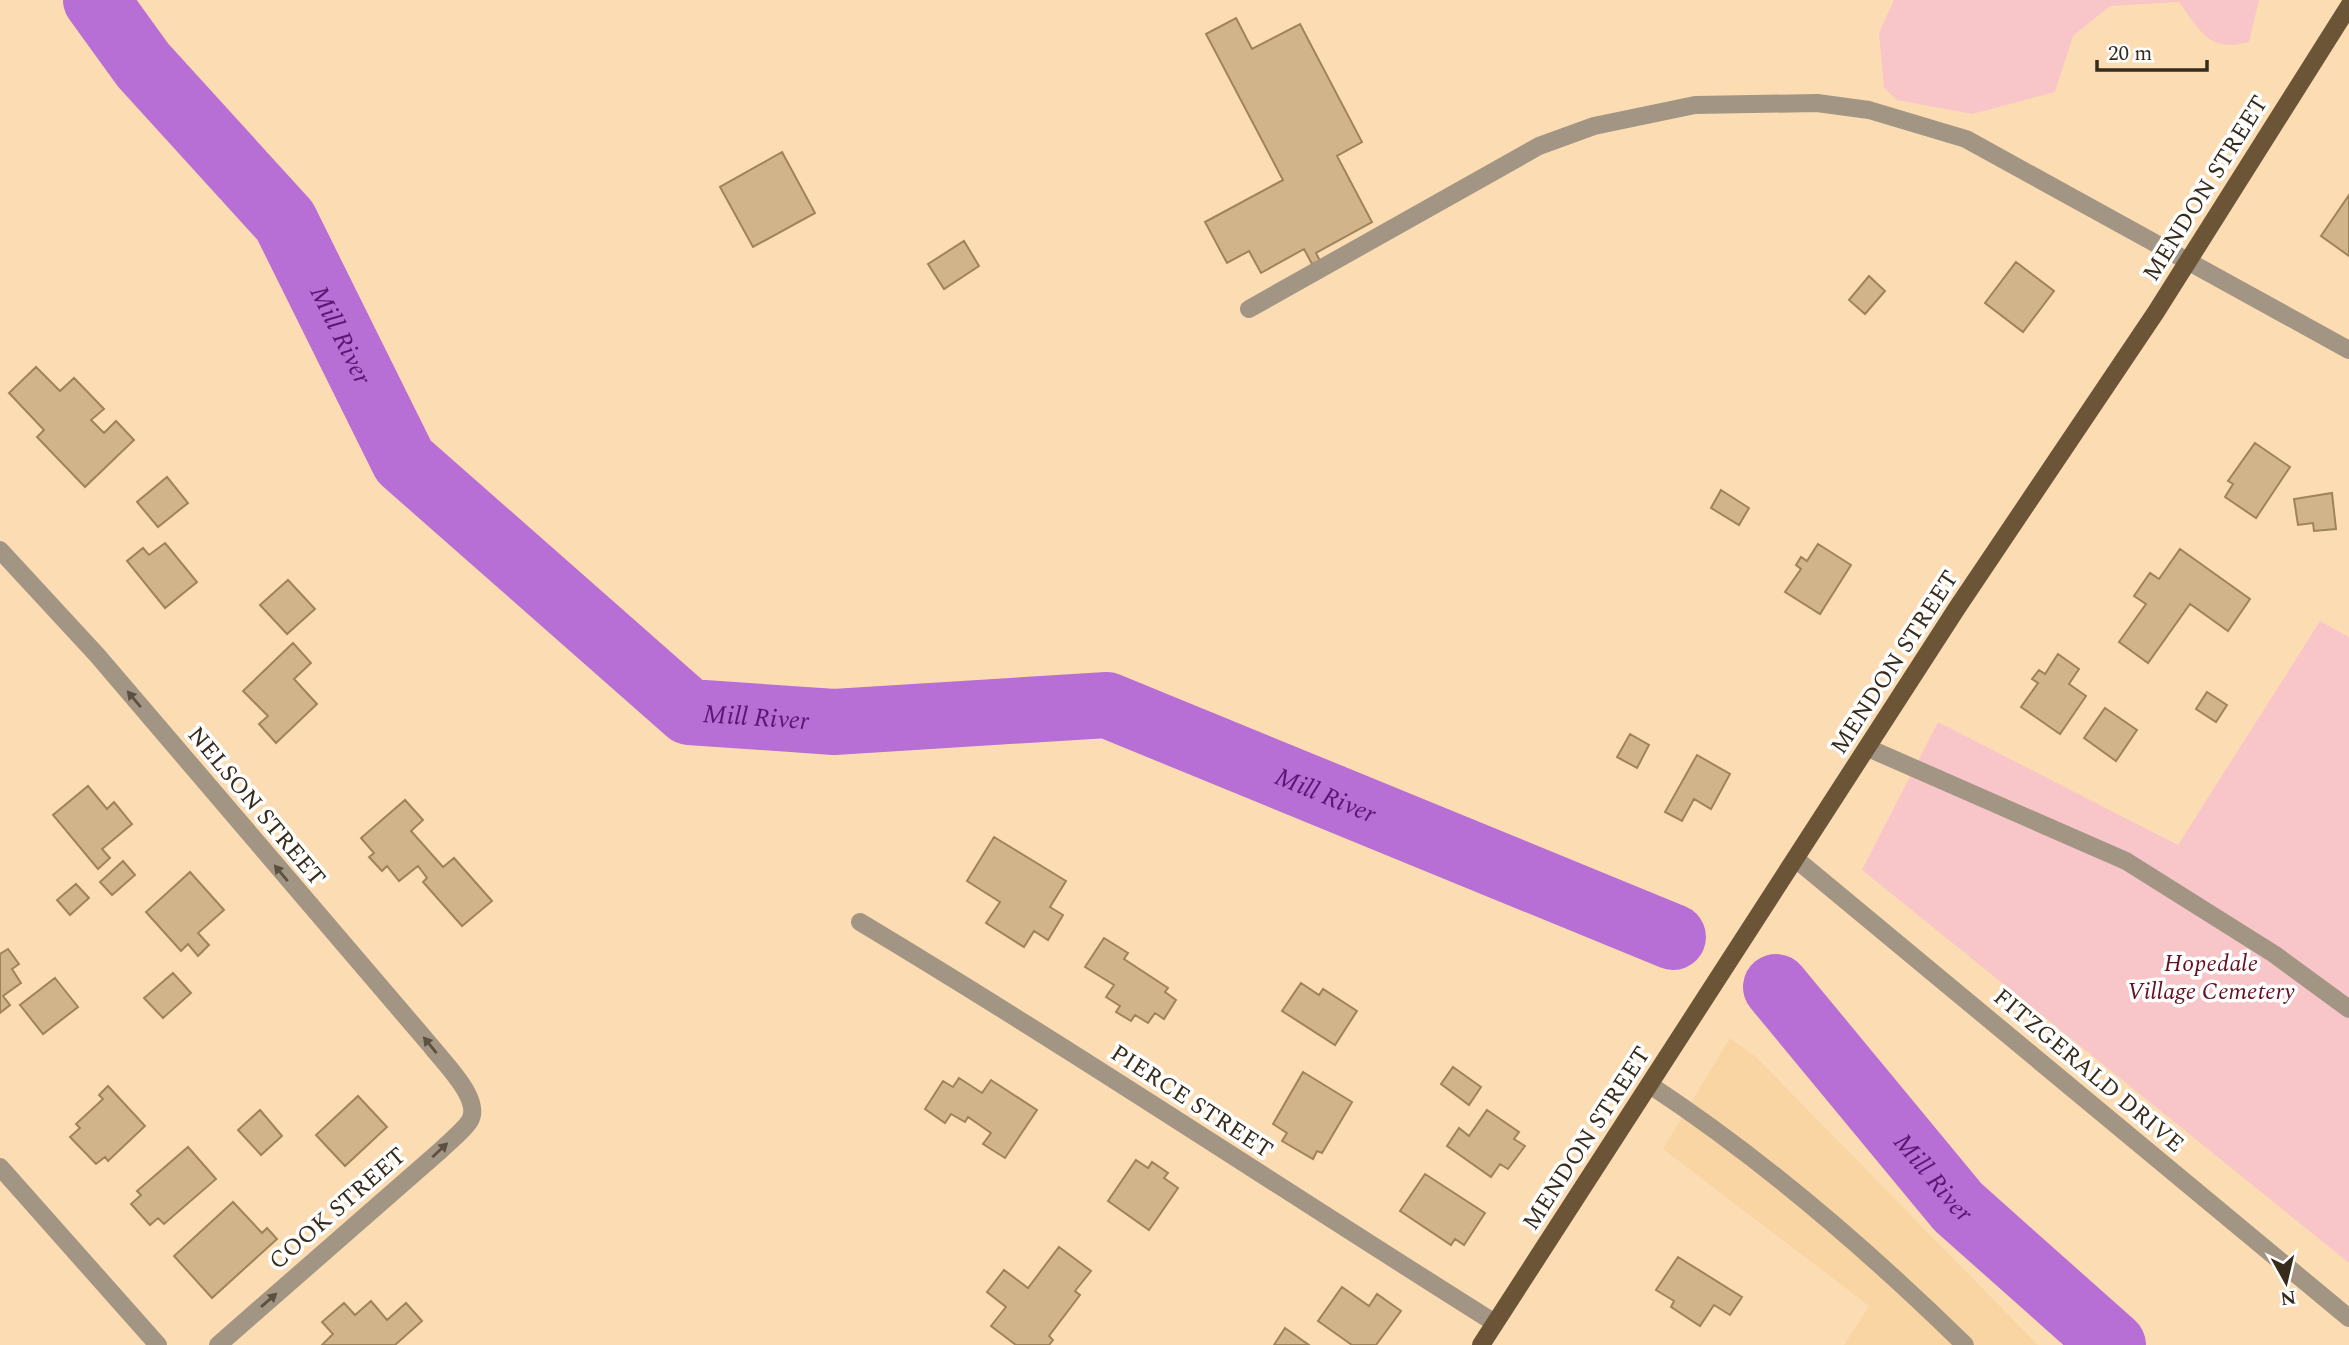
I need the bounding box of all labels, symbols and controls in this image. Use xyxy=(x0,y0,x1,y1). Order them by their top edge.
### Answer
scale bar xyxy=(2097,28,2207,72)
text: 20 m xyxy=(2108,38,2152,70)
street label: MENDON STREET xyxy=(2134,89,2278,288)
water label: Mill River xyxy=(299,278,382,393)
street label: MENDON STREET xyxy=(1822,563,1968,762)
one-way arrow xyxy=(127,691,142,708)
water label: Mill River xyxy=(701,694,811,741)
street label: NELSON STREET xyxy=(178,719,334,895)
water label: Mill River xyxy=(1268,757,1383,835)
one-way arrow xyxy=(274,865,289,882)
park label: Hopedale Village Cemetery xyxy=(2127,946,2295,1010)
street label: FITZGERALD DRIVE xyxy=(1985,980,2192,1162)
street label: PIERCE STREET xyxy=(1103,1036,1280,1168)
one-way arrow xyxy=(423,1037,438,1054)
street label: MENDON STREET xyxy=(1514,1039,1660,1238)
water label: Mill River xyxy=(1883,1124,1982,1233)
street label: COOK STREET xyxy=(261,1139,414,1279)
one-way arrow xyxy=(431,1142,449,1158)
north arrow xyxy=(2251,1247,2321,1317)
text: N xyxy=(2278,1282,2298,1313)
one-way arrow xyxy=(260,1292,278,1308)

